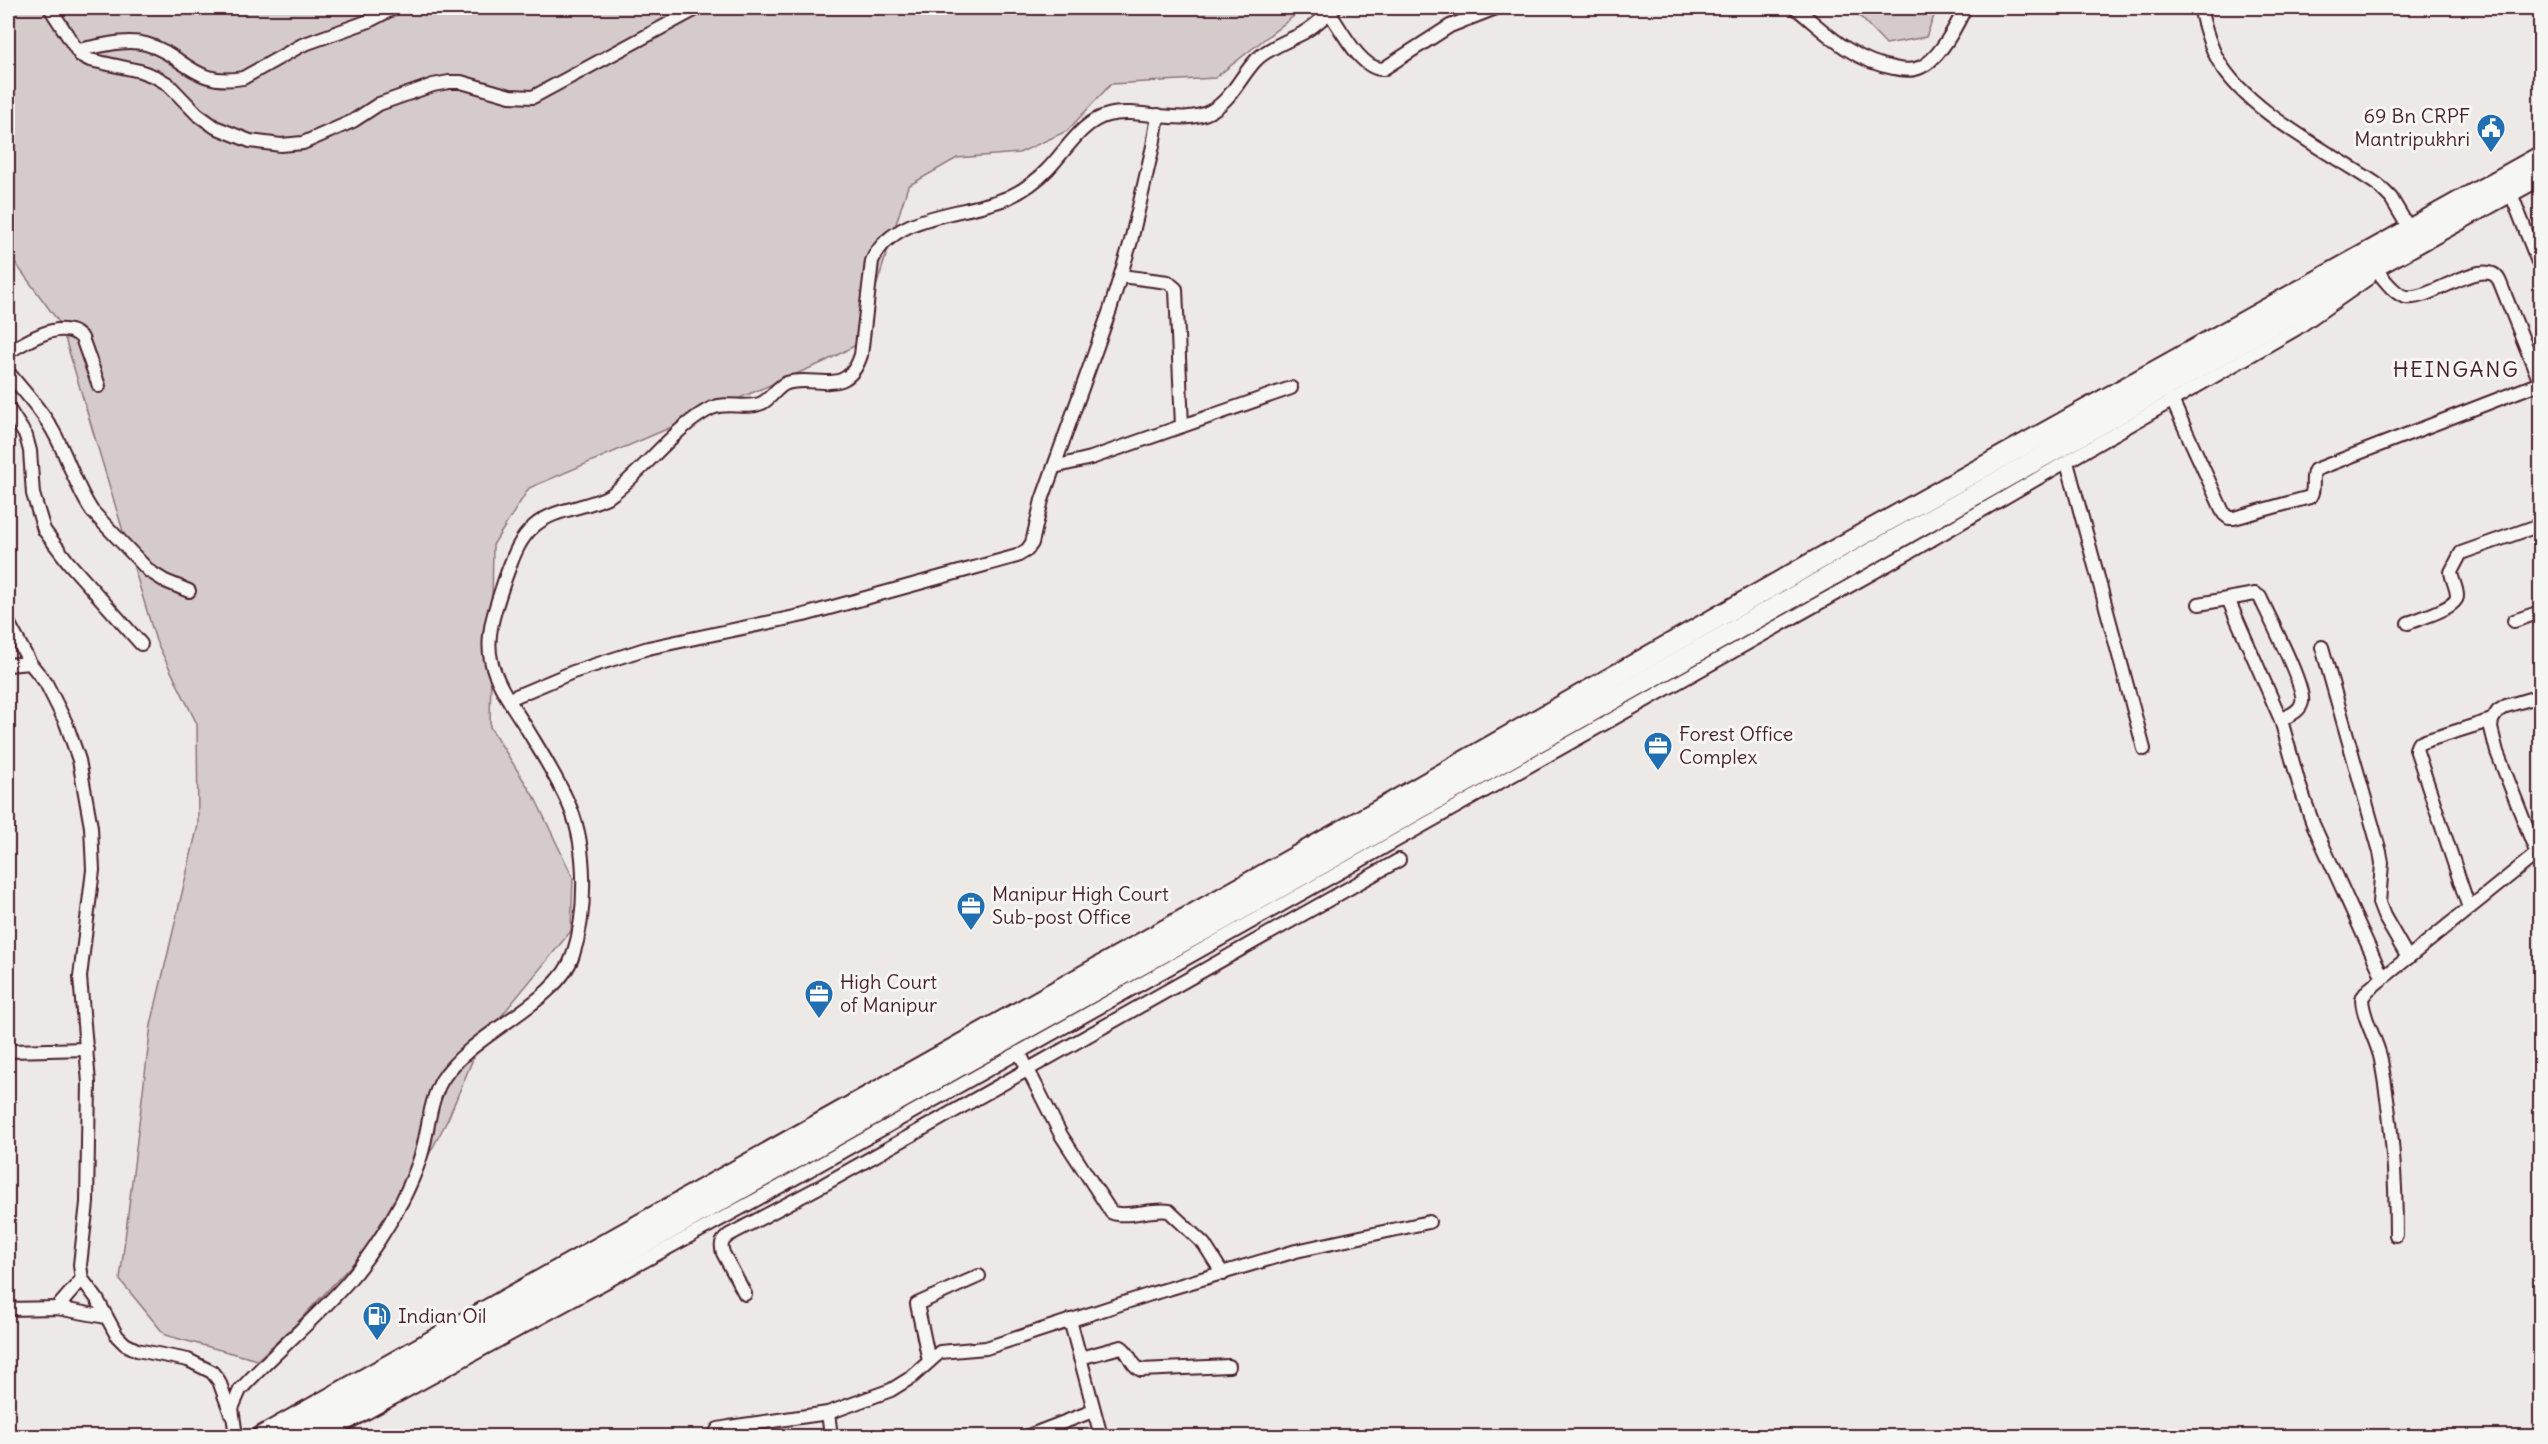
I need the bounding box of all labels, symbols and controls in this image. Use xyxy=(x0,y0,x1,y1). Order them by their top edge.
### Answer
place label: 69 Bn CRPF Mantripukhri xyxy=(2354,103,2470,151)
public building icon: 69 Bn CRPF Mantripukhri xyxy=(2475,112,2507,154)
district label: HEINGANG xyxy=(2393,355,2519,383)
place label: Forest Office Complex xyxy=(1679,721,1793,769)
office icon: Forest Office Complex xyxy=(1642,730,1674,772)
place label: Manipur High Court Sub-post Office xyxy=(992,881,1169,929)
office icon: Manipur High Court Sub-post Office xyxy=(955,890,987,932)
place label: High Court of Manipur xyxy=(840,969,937,1017)
office icon: High Court of Manipur xyxy=(803,978,835,1020)
fuel station icon: Indian Oil xyxy=(361,1300,393,1342)
place label: Indian Oil xyxy=(398,1303,487,1328)

